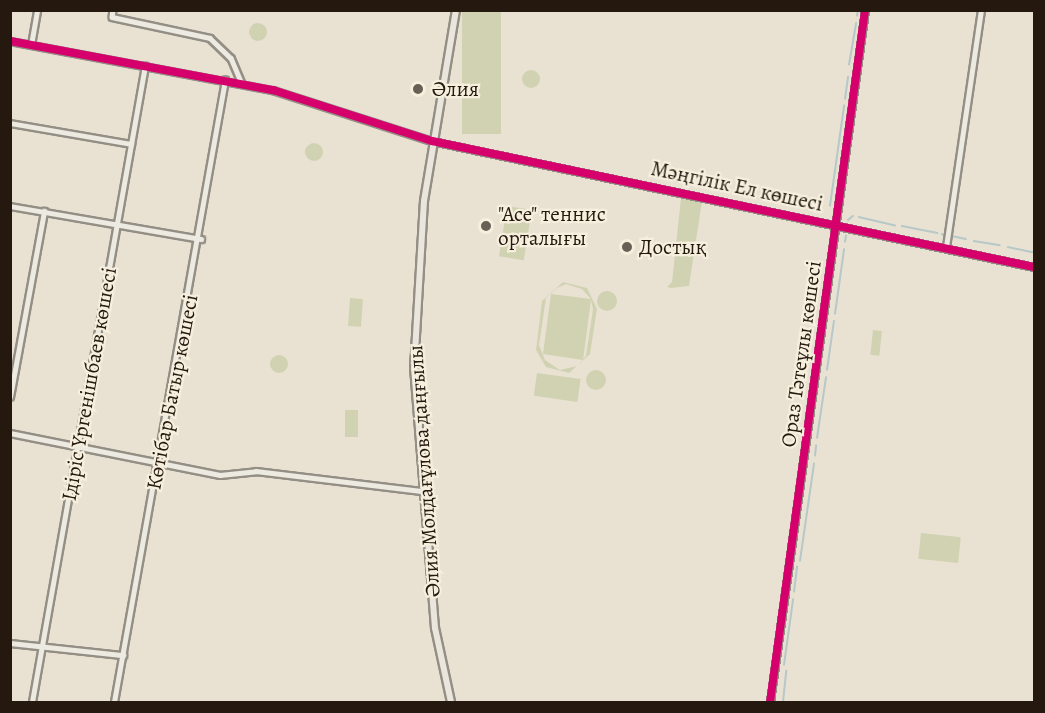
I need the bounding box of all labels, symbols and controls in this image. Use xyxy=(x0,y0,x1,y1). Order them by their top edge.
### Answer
place label: Әлия xyxy=(432,76,479,102)
marker: Әлия xyxy=(409,80,427,98)
street label: Мәңгілік Ел көшесі xyxy=(649,155,825,217)
place label: "Ace" теннис орталығы xyxy=(498,201,606,251)
marker: "Ace" теннис орталығы xyxy=(479,219,493,233)
place label: Достық xyxy=(639,234,706,260)
marker: Достық xyxy=(620,240,634,254)
street label: Ораз Тәтеұлы көшесі xyxy=(775,259,827,449)
street label: Ідіріс Үргенішбаев көшесі xyxy=(56,265,122,503)
street label: Көтібар Батыр көшесі xyxy=(141,292,203,492)
street label: Әлия Молдағұлова даңғылы xyxy=(403,344,445,598)

